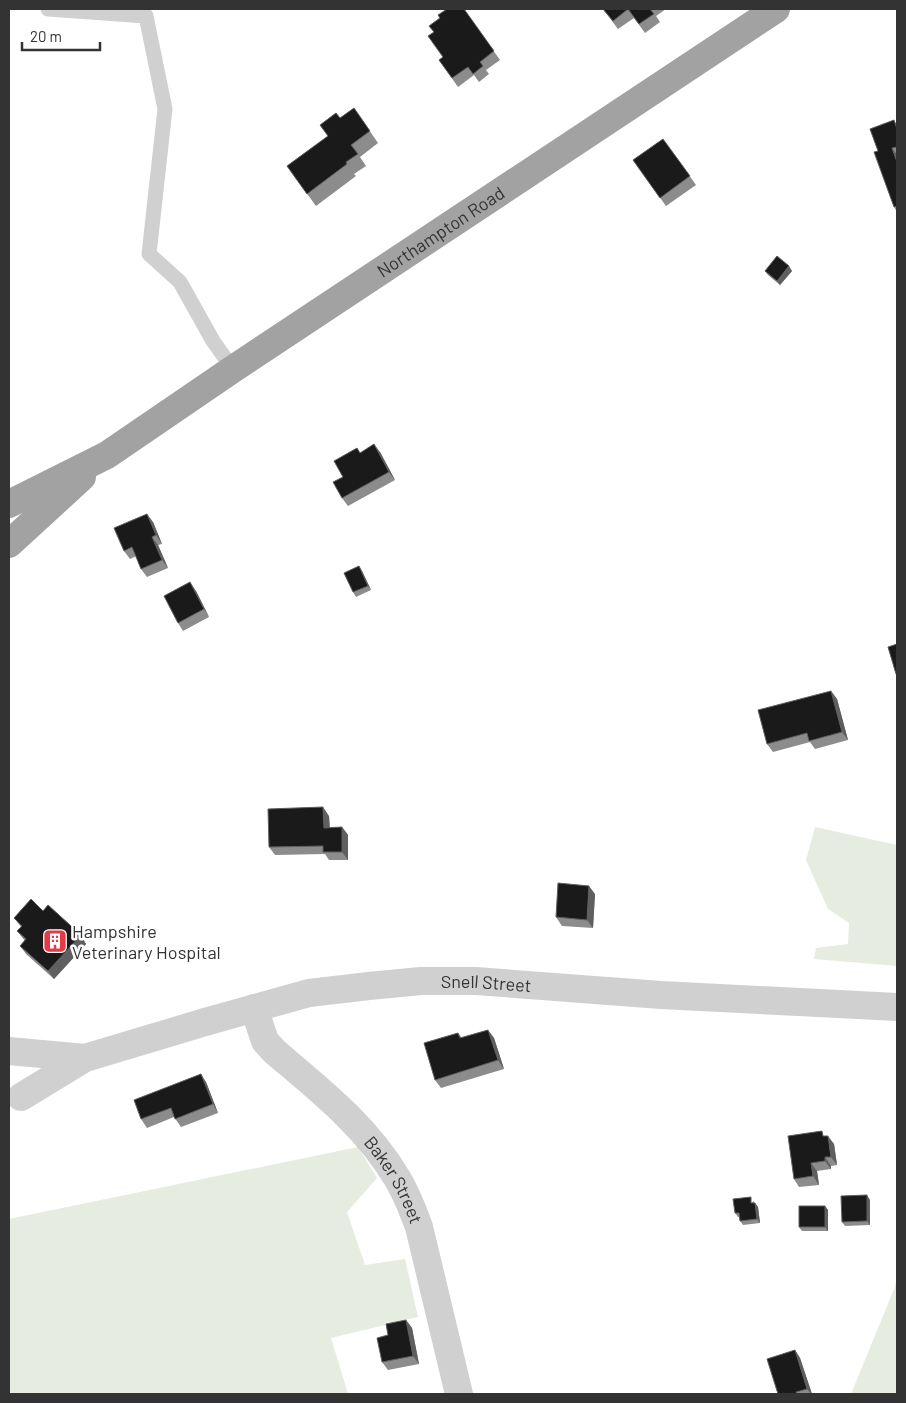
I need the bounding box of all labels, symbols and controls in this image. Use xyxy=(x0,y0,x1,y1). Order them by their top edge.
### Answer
scale bar xyxy=(22,20,100,52)
text: 20 m xyxy=(30,27,62,45)
street label: Northampton Road xyxy=(373,181,508,282)
place label: Hampshire Veterinary Hospital xyxy=(72,920,221,963)
building icon: Hampshire Veterinary Hospital xyxy=(42,928,68,954)
street label: Snell Street xyxy=(441,970,532,996)
street label: Baker Street xyxy=(360,1131,428,1227)

